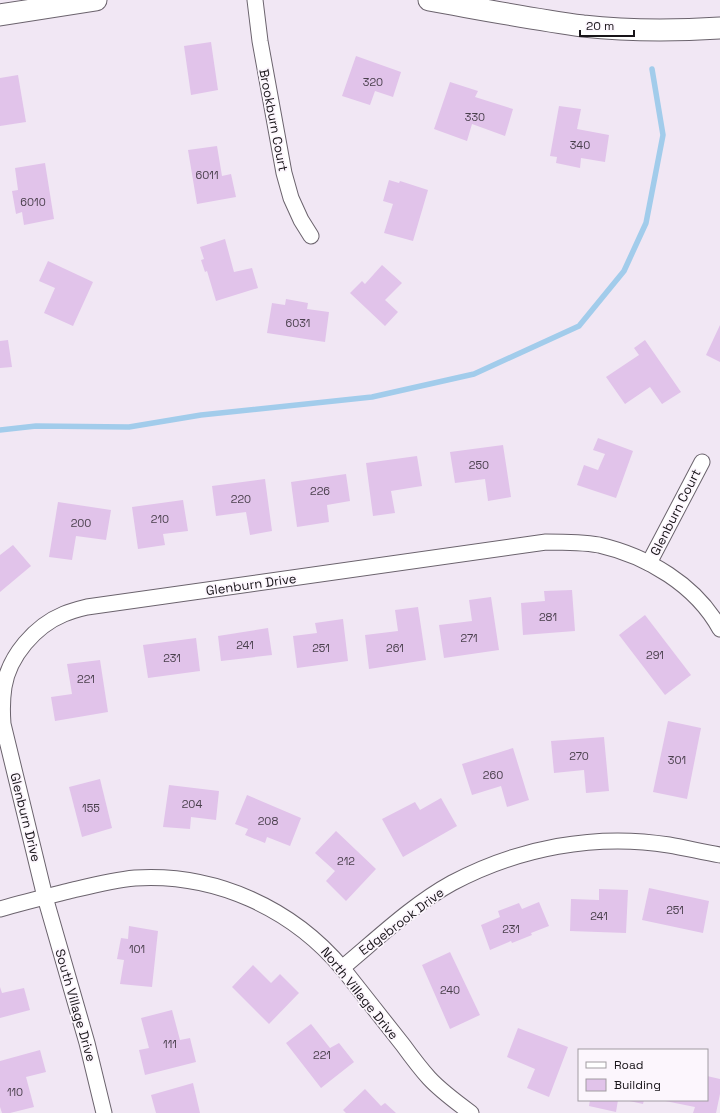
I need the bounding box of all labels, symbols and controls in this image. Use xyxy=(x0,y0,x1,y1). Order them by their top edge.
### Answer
scale bar xyxy=(580,12,634,38)
text: 20 m xyxy=(586,18,614,34)
street label: Brookburn Court xyxy=(255,67,292,173)
house number: 320 xyxy=(363,75,383,89)
house number: 330 xyxy=(465,110,485,124)
house number: 340 xyxy=(570,138,590,152)
house number: 6011 xyxy=(196,168,218,182)
house number: 6010 xyxy=(20,195,46,209)
house number: 6031 xyxy=(286,316,310,330)
house number: 250 xyxy=(469,458,489,472)
street label: Glenburn Court xyxy=(646,466,705,558)
house number: 226 xyxy=(310,484,330,498)
house number: 220 xyxy=(231,492,251,506)
house number: 210 xyxy=(151,512,169,526)
house number: 200 xyxy=(71,516,91,530)
street label: Glenburn Drive xyxy=(205,570,297,599)
house number: 281 xyxy=(539,610,557,624)
house number: 271 xyxy=(460,631,478,645)
house number: 241 xyxy=(236,638,254,652)
house number: 251 xyxy=(312,641,330,655)
house number: 261 xyxy=(386,641,404,655)
house number: 291 xyxy=(646,648,664,662)
house number: 231 xyxy=(163,651,181,665)
house number: 221 xyxy=(77,672,95,686)
house number: 270 xyxy=(569,749,589,763)
house number: 301 xyxy=(668,753,686,767)
house number: 260 xyxy=(483,768,503,782)
street label: Glenburn Drive xyxy=(6,771,45,863)
house number: 204 xyxy=(182,797,202,811)
house number: 155 xyxy=(82,801,100,815)
house number: 208 xyxy=(258,814,278,828)
house number: 212 xyxy=(337,854,355,868)
street label: Edgebrook Drive xyxy=(355,884,447,959)
house number: 251 xyxy=(666,903,684,917)
house number: 241 xyxy=(590,909,608,923)
house number: 231 xyxy=(502,922,520,936)
house number: 101 xyxy=(129,942,145,956)
street label: North Village Drive xyxy=(317,944,402,1043)
street label: South Village Drive xyxy=(51,947,100,1063)
house number: 240 xyxy=(440,983,460,997)
house number: 111 xyxy=(163,1037,177,1051)
house number: 221 xyxy=(313,1048,331,1062)
legend xyxy=(578,1049,708,1101)
text: Road xyxy=(614,1057,643,1073)
text: Building xyxy=(614,1077,661,1093)
house number: 110 xyxy=(7,1085,23,1099)

